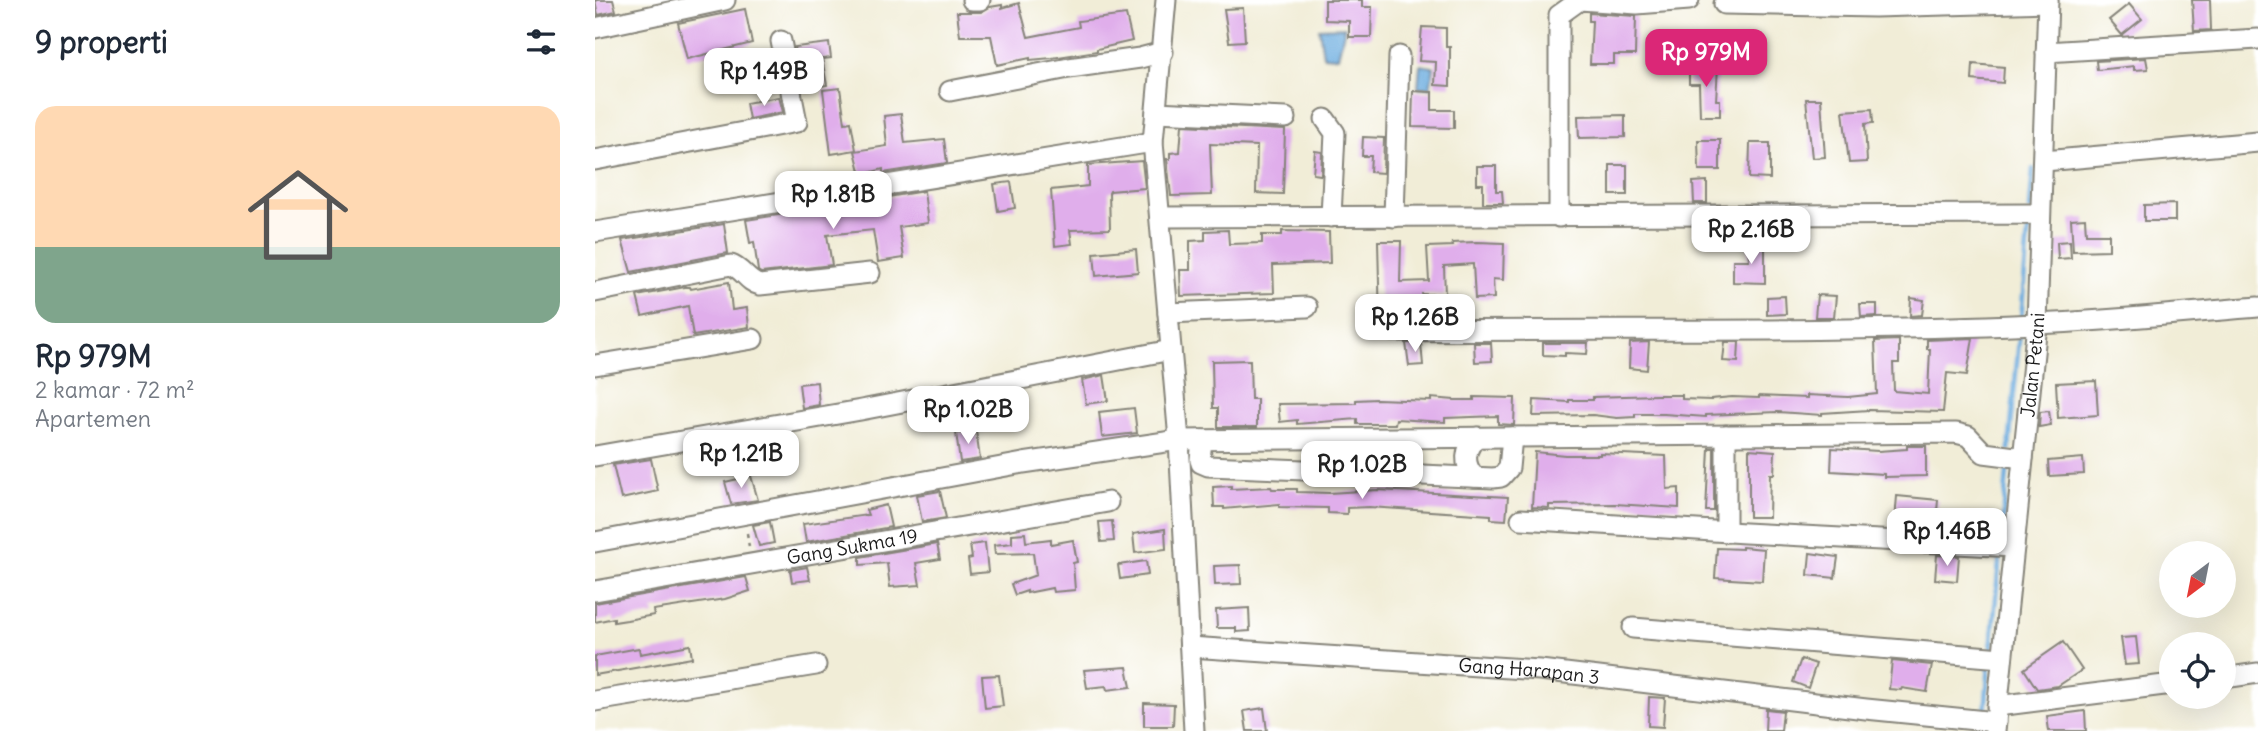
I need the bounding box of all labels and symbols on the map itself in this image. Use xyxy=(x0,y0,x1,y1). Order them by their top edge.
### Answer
pin: Rp 979M xyxy=(1641,29,1771,89)
pin: Rp 1.49B xyxy=(692,48,836,108)
pin: Rp 1.81B xyxy=(761,172,905,231)
pin: Rp 2.16B xyxy=(1679,206,1823,266)
pin: Rp 1.26B xyxy=(1343,294,1487,354)
street label: Jalan Petani xyxy=(2015,312,2049,418)
pin: Rp 1.02B xyxy=(896,386,1040,446)
pin: Rp 1.21B xyxy=(669,430,813,490)
pin: Rp 1.02B xyxy=(1290,442,1434,501)
pin: Rp 1.46B xyxy=(1875,508,2019,568)
street label: Gang Sukma 19 xyxy=(785,523,920,570)
north arrow xyxy=(2159,541,2237,618)
street label: Gang Harapan 3 xyxy=(1458,653,1601,689)

